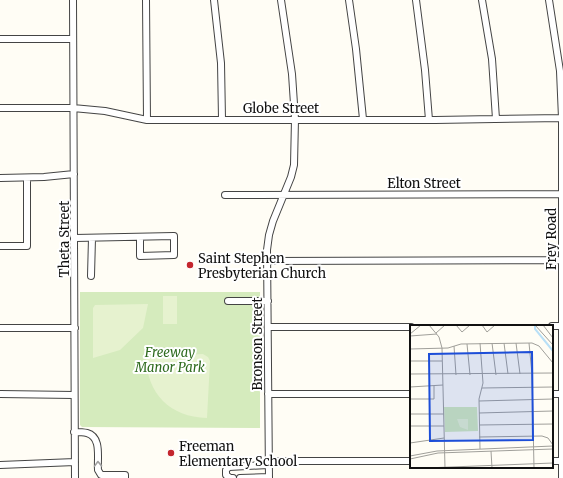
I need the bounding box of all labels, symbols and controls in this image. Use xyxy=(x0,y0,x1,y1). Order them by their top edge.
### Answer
street label: Globe Street xyxy=(243,100,319,117)
street label: Elton Street xyxy=(387,175,461,192)
street label: Theta Street xyxy=(56,201,73,277)
street label: Frey Road xyxy=(543,208,560,270)
place label: Saint Stephen Presbyterian Church xyxy=(198,250,326,282)
marker: Saint Stephen Presbyterian Church xyxy=(185,260,195,270)
street label: Bronson Street xyxy=(249,297,266,391)
inset map xyxy=(410,325,553,468)
park label: Freeway Manor Park xyxy=(134,344,205,376)
place label: Freeman Elementary School xyxy=(179,438,297,470)
marker: Freeman Elementary School xyxy=(166,448,176,458)
one-way arrow xyxy=(93,461,102,467)

